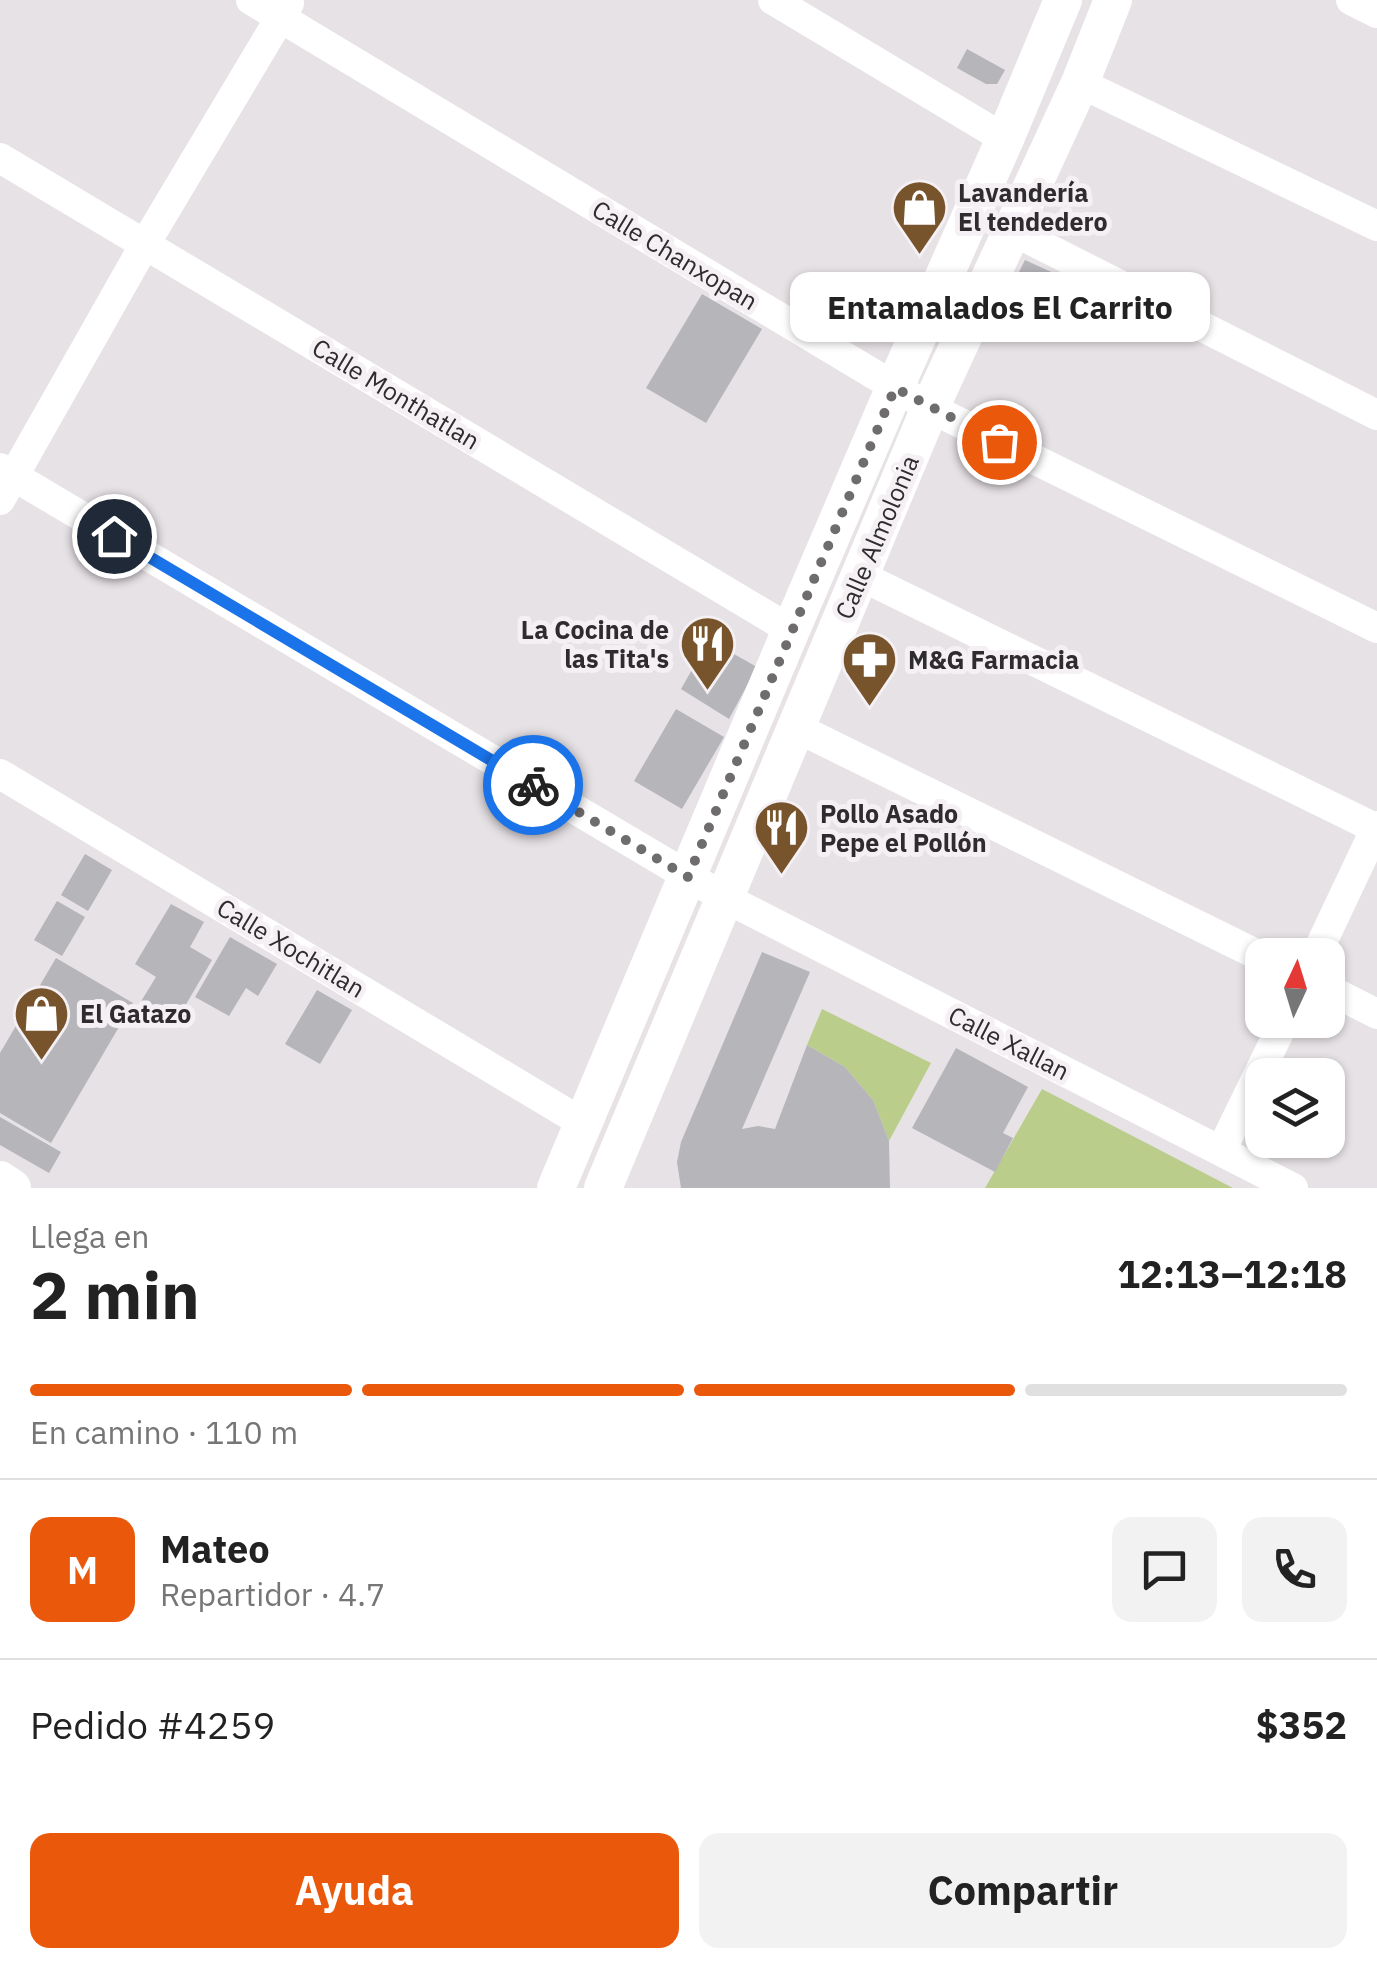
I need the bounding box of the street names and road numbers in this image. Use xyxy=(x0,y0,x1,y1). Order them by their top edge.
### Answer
street label: Calle Chanxopan xyxy=(586,192,764,317)
street label: Calle Monthatlan xyxy=(306,331,486,457)
street label: Calle Almolonia xyxy=(827,450,926,624)
street label: Calle Xochitlan xyxy=(211,890,371,1005)
street label: Calle Xallan xyxy=(943,998,1075,1087)

